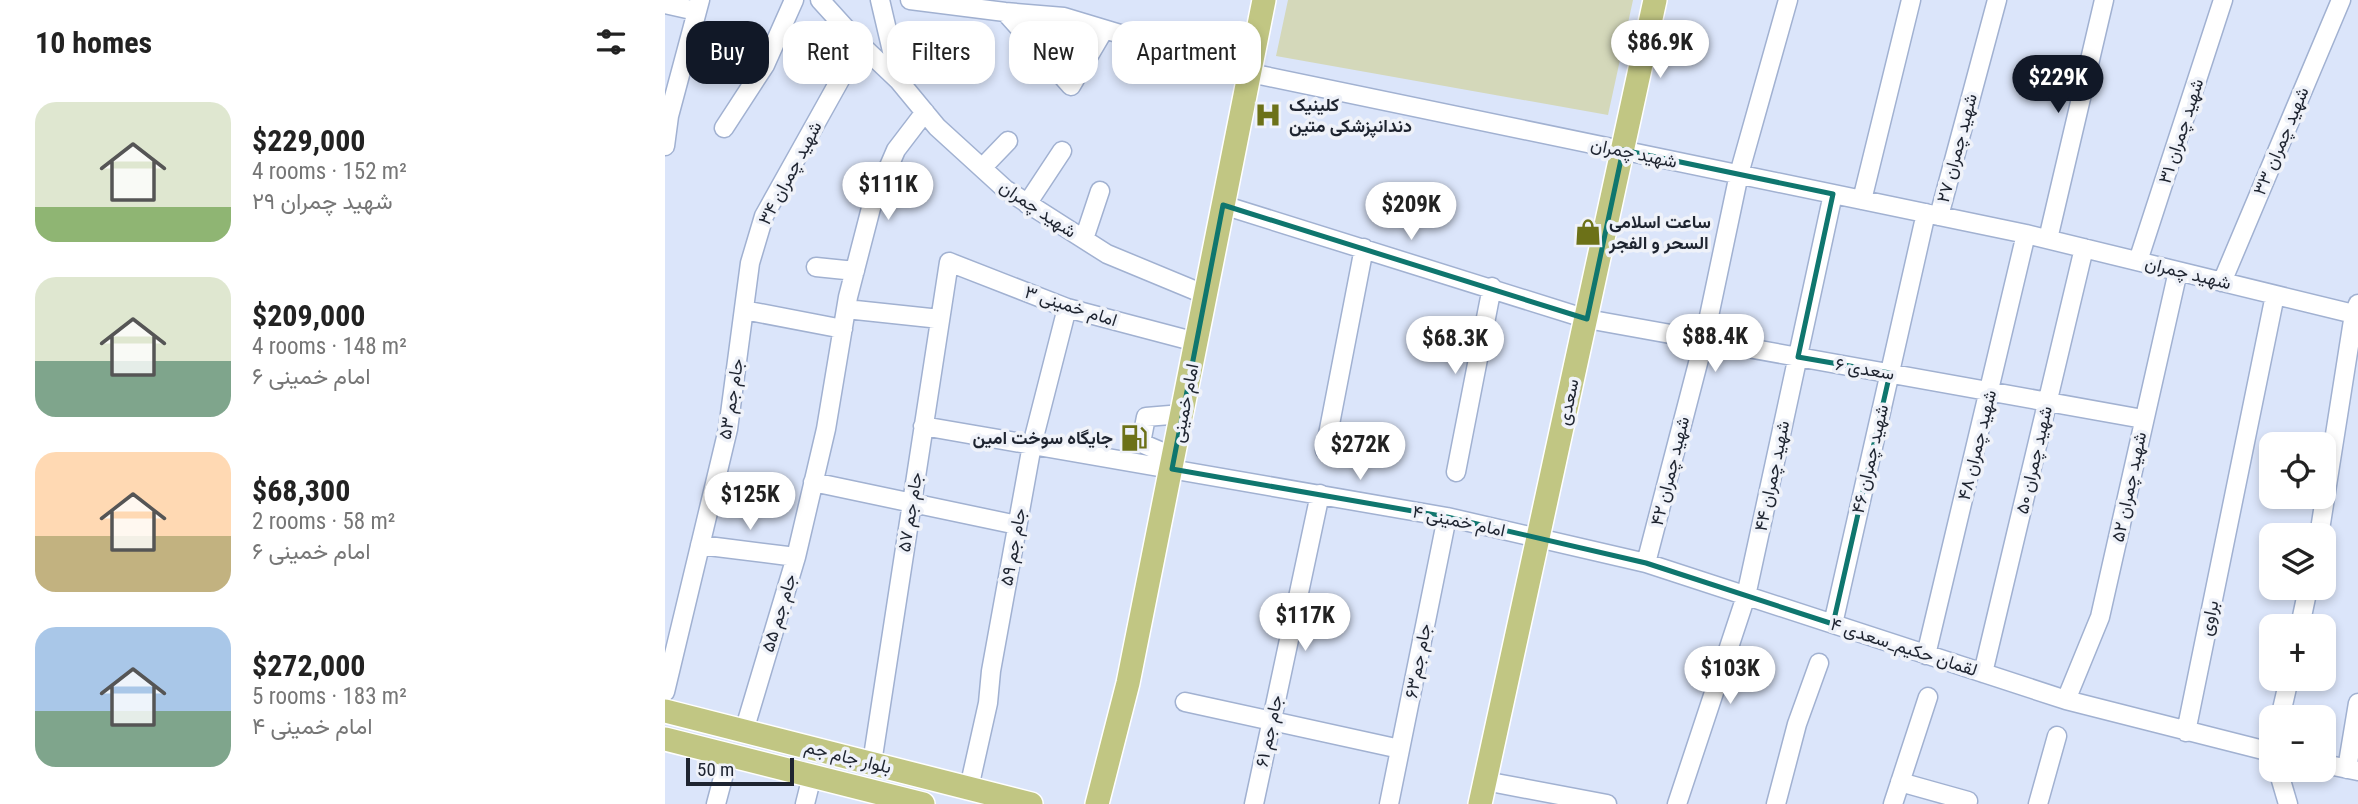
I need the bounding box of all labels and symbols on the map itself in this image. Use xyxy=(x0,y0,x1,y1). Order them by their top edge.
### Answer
pin: $86.9K xyxy=(1603,20,1717,80)
pin: $229K xyxy=(2009,55,2107,115)
street label: شهید چمران ۳۱ xyxy=(2154,76,2209,187)
street label: شهید چمران ۳۳ xyxy=(2248,83,2315,199)
street label: شهید چمران ۲۷ xyxy=(1932,91,1983,205)
place label: کلینیک دندانپزشکی متین xyxy=(1289,94,1412,138)
hospital icon: کلینیک دندانپزشکی متین xyxy=(1253,100,1283,130)
street label: شهید چمران ۳۴ xyxy=(753,117,827,229)
street label: شهید چمران xyxy=(1589,133,1679,174)
pin: $111K xyxy=(839,162,937,222)
street label: شهید چمران xyxy=(995,175,1081,244)
pin: $209K xyxy=(1362,182,1460,242)
place label: ساعت اسلامی السحر و الفجر xyxy=(1608,211,1711,254)
shop icon: ساعت اسلامی السحر و الفجر xyxy=(1573,217,1603,247)
street label: شهید چمران xyxy=(2142,252,2233,295)
street label: امام خمینی ۳ xyxy=(1022,281,1120,332)
pin: $88.4K xyxy=(1658,314,1772,374)
pin: $68.3K xyxy=(1398,316,1512,376)
street label: سعدی ۶ xyxy=(1834,353,1896,385)
street label: جام جم ۵۳ xyxy=(714,357,749,441)
street label: امام خمینی xyxy=(1167,362,1204,445)
street label: سعدی xyxy=(1552,377,1584,427)
street label: شهید چمران ۴۸ xyxy=(1953,388,2002,503)
street label: شهید چمران ۴۶ xyxy=(1847,402,1894,516)
street label: شهید چمران ۵۰ xyxy=(2011,404,2058,516)
street label: شهید چمران ۴۲ xyxy=(1646,414,1695,528)
street label: شهید چمران ۴۴ xyxy=(1750,419,1795,534)
pin: $272K xyxy=(1311,422,1409,482)
fuel station icon: جایگاه سوخت امین xyxy=(1119,423,1149,453)
place label: جایگاه سوخت امین xyxy=(972,427,1113,449)
street label: شهید چمران ۵۲ xyxy=(2107,430,2152,544)
street label: جام جم ۵۷ xyxy=(893,471,928,554)
pin: $125K xyxy=(701,472,799,532)
street label: امام خمینی ۴ xyxy=(1410,500,1507,543)
street label: جام جم ۵۹ xyxy=(995,506,1032,588)
street label: جام جم ۵۵ xyxy=(757,571,802,655)
pin: $117K xyxy=(1256,594,1354,653)
street label: براوی xyxy=(2195,598,2223,638)
street label: لقمان حکیم_سعدی ۴ xyxy=(1827,613,1980,682)
street label: جام جم۶۳ xyxy=(1400,622,1437,700)
pin: $103K xyxy=(1681,646,1779,706)
street label: جام جم ۶۱ xyxy=(1251,693,1288,769)
street label: بلوار جام جم xyxy=(802,736,894,779)
scale bar xyxy=(686,755,795,787)

